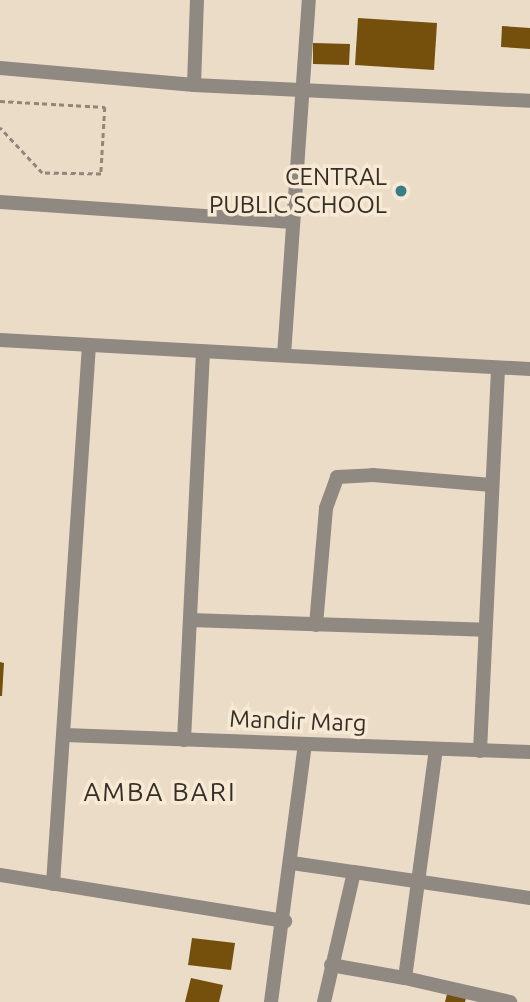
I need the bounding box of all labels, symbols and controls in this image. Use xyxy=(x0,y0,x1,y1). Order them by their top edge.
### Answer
place label: CENTRAL PUBLIC SCHOOL xyxy=(209,163,387,219)
marker: CENTRAL PUBLIC SCHOOL xyxy=(393,183,409,199)
street label: Mandir Marg xyxy=(229,704,367,738)
district label: AMBA BARI xyxy=(85,776,235,808)

